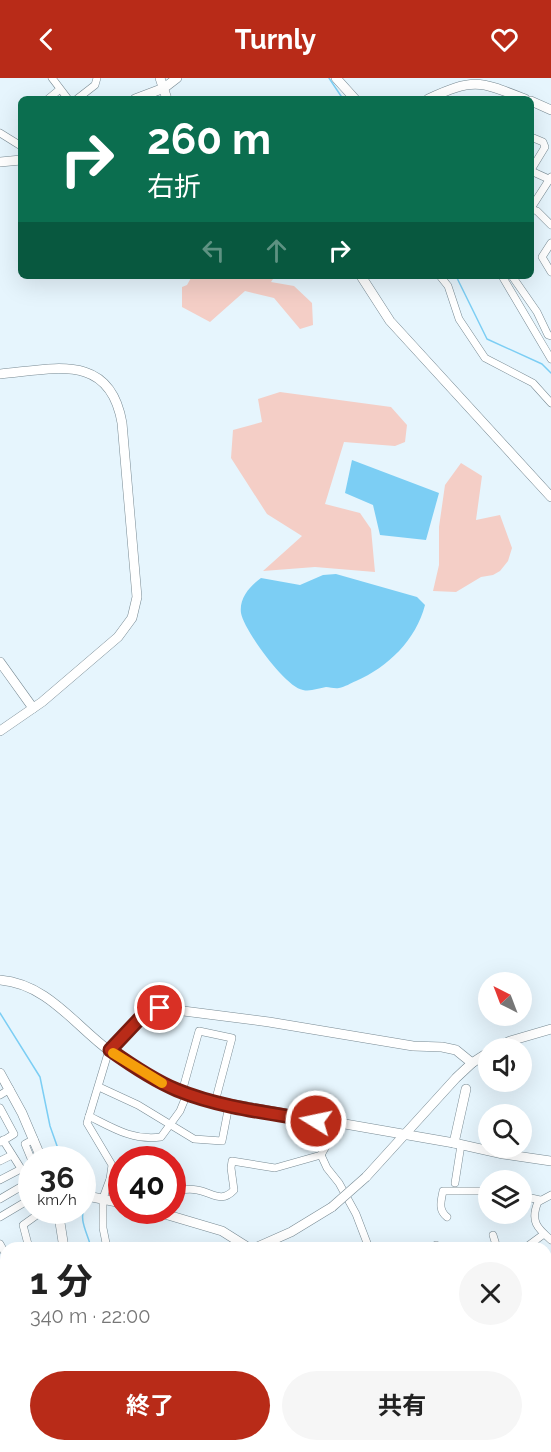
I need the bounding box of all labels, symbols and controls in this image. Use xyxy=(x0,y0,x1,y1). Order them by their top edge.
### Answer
icon: back xyxy=(30,23,63,56)
icon: heart xyxy=(488,23,521,56)
text: Turnly xyxy=(235,24,316,55)
text: 260 m xyxy=(147,115,271,164)
icon: right xyxy=(48,120,126,198)
text: 右折 xyxy=(147,171,201,202)
icon: left xyxy=(197,234,230,267)
icon: ahead xyxy=(260,234,293,267)
icon: right xyxy=(323,234,356,267)
north arrow xyxy=(478,972,532,1026)
map controls xyxy=(478,972,532,1224)
pin xyxy=(134,982,185,1033)
icon: arrive xyxy=(143,991,176,1024)
button: sound xyxy=(478,1038,532,1092)
position arrow xyxy=(284,1089,348,1153)
button: search xyxy=(478,1104,532,1158)
speed limit sign: 40 xyxy=(108,1146,186,1224)
text: 36 xyxy=(40,1160,74,1195)
button: layers xyxy=(478,1170,532,1224)
text: km/h xyxy=(37,1191,77,1209)
text: 1 分 xyxy=(30,1260,92,1302)
button: close xyxy=(459,1262,522,1325)
text: 340 m · 22:00 xyxy=(30,1304,150,1328)
button: 終了 xyxy=(30,1371,270,1440)
button: 共有 xyxy=(282,1371,522,1440)

